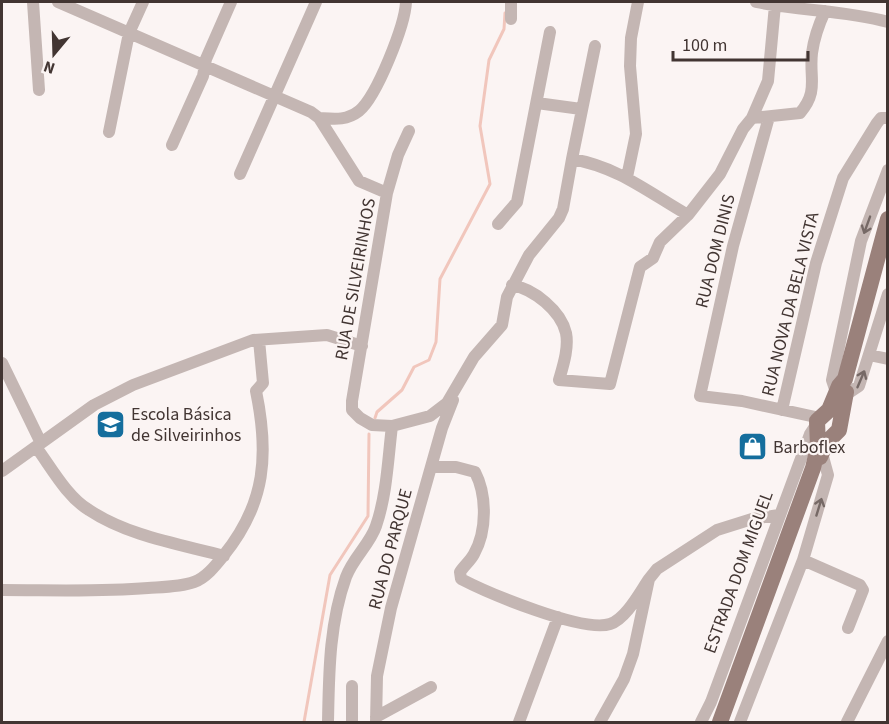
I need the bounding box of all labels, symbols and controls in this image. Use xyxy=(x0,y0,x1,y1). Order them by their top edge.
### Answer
north arrow xyxy=(24,24,84,84)
scale bar xyxy=(673,24,808,62)
text: 100 m xyxy=(682,33,727,58)
text: N xyxy=(41,55,58,79)
street label: RUA DOM DINIS xyxy=(689,192,742,311)
street label: RUA DE SILVEIRINHOS xyxy=(329,196,382,362)
street label: RUA NOVA DA BELA VISTA xyxy=(755,209,826,399)
one-way arrow xyxy=(861,215,872,234)
one-way arrow xyxy=(856,370,867,388)
place label: Escola Básica de Silveirinhos xyxy=(131,402,241,448)
school or university icon: Escola Básica de Silveirinhos xyxy=(94,408,126,440)
shop icon: Barboflex xyxy=(736,431,768,463)
place label: Barboflex xyxy=(773,435,845,460)
street label: RUA DO PARQUE xyxy=(362,486,419,612)
street label: ESTRADA DOM MIGUEL xyxy=(697,487,780,657)
one-way arrow xyxy=(814,498,825,517)

